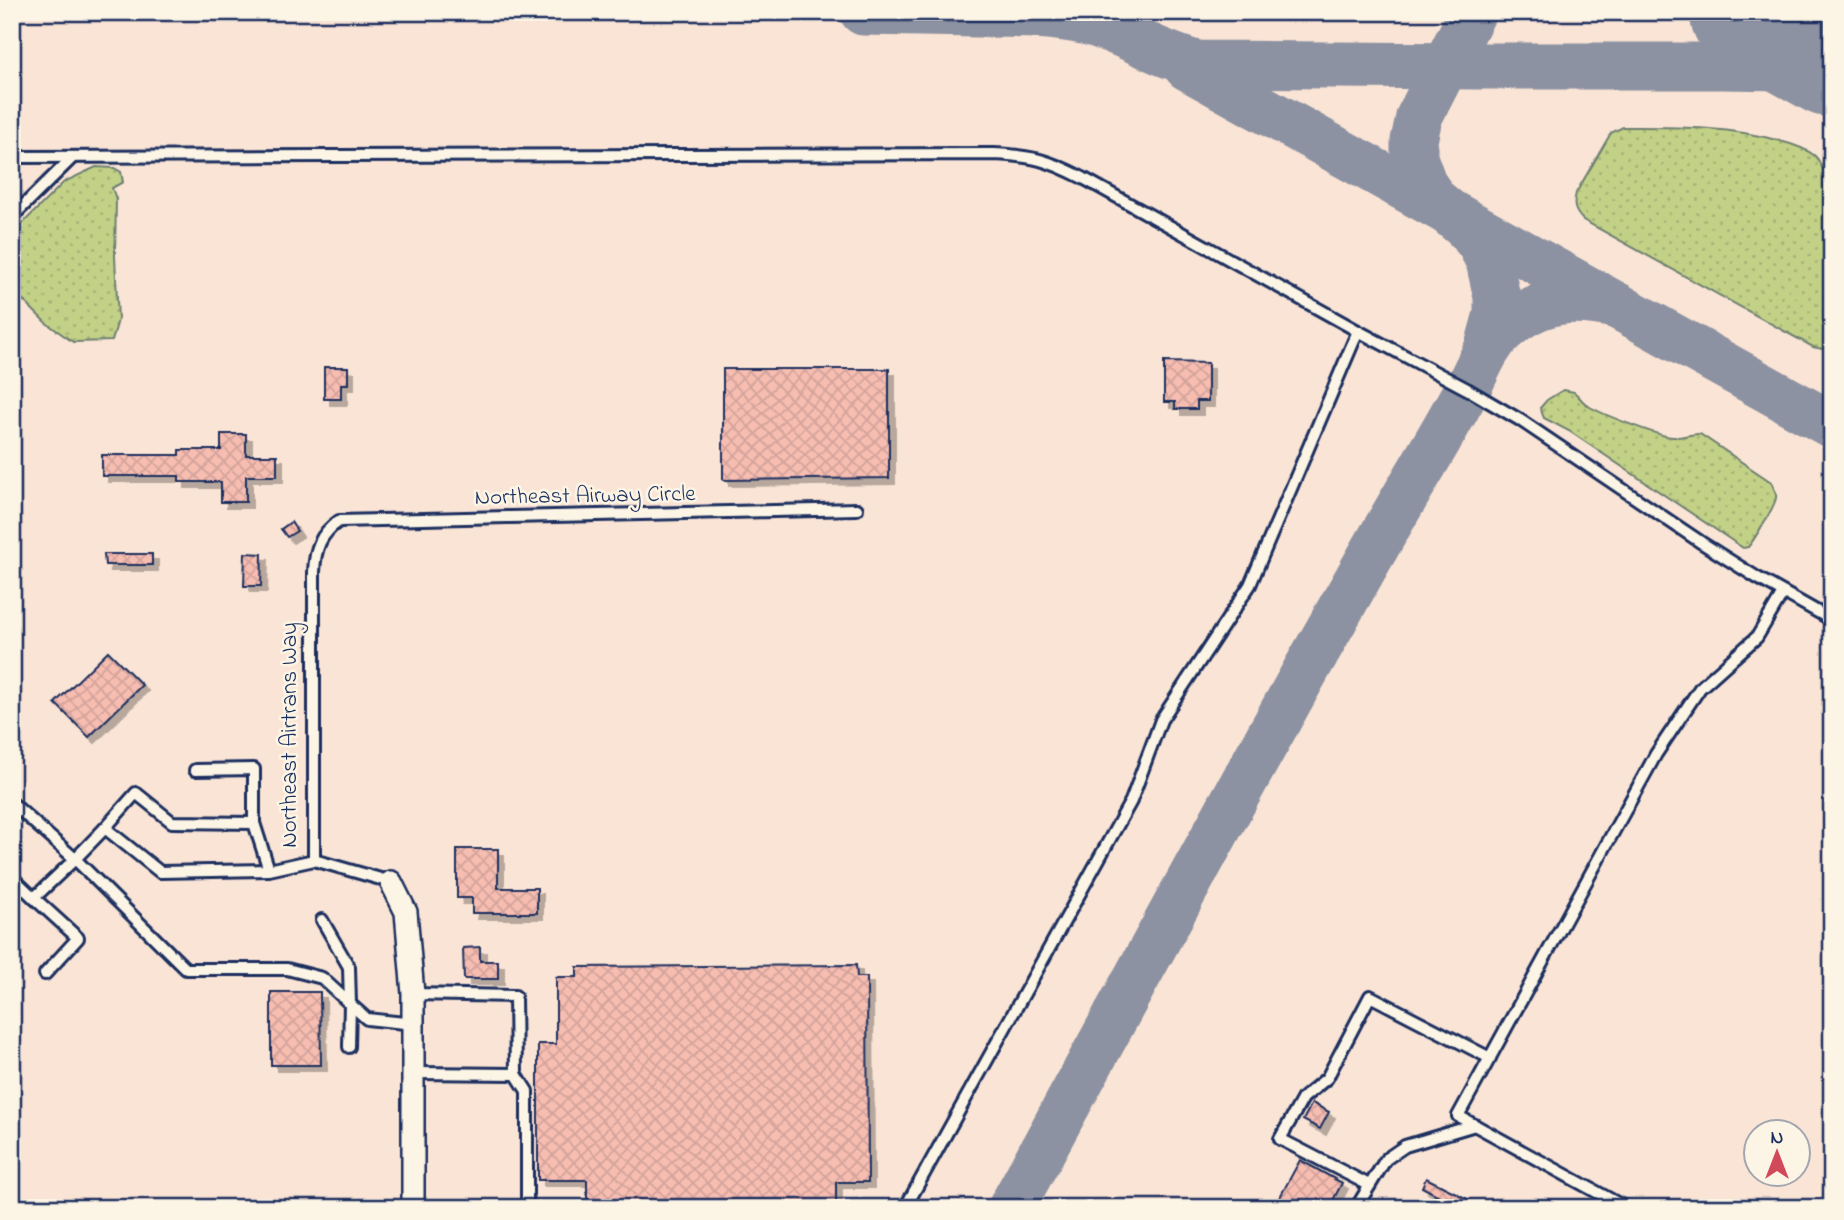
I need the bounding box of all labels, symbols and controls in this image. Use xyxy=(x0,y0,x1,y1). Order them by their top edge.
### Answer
street label: Northeast Airway Circle xyxy=(474,478,697,517)
street label: Northeast Airtrans Way xyxy=(274,622,309,848)
north arrow xyxy=(1742,1118,1812,1188)
text: N xyxy=(1771,1125,1784,1152)

